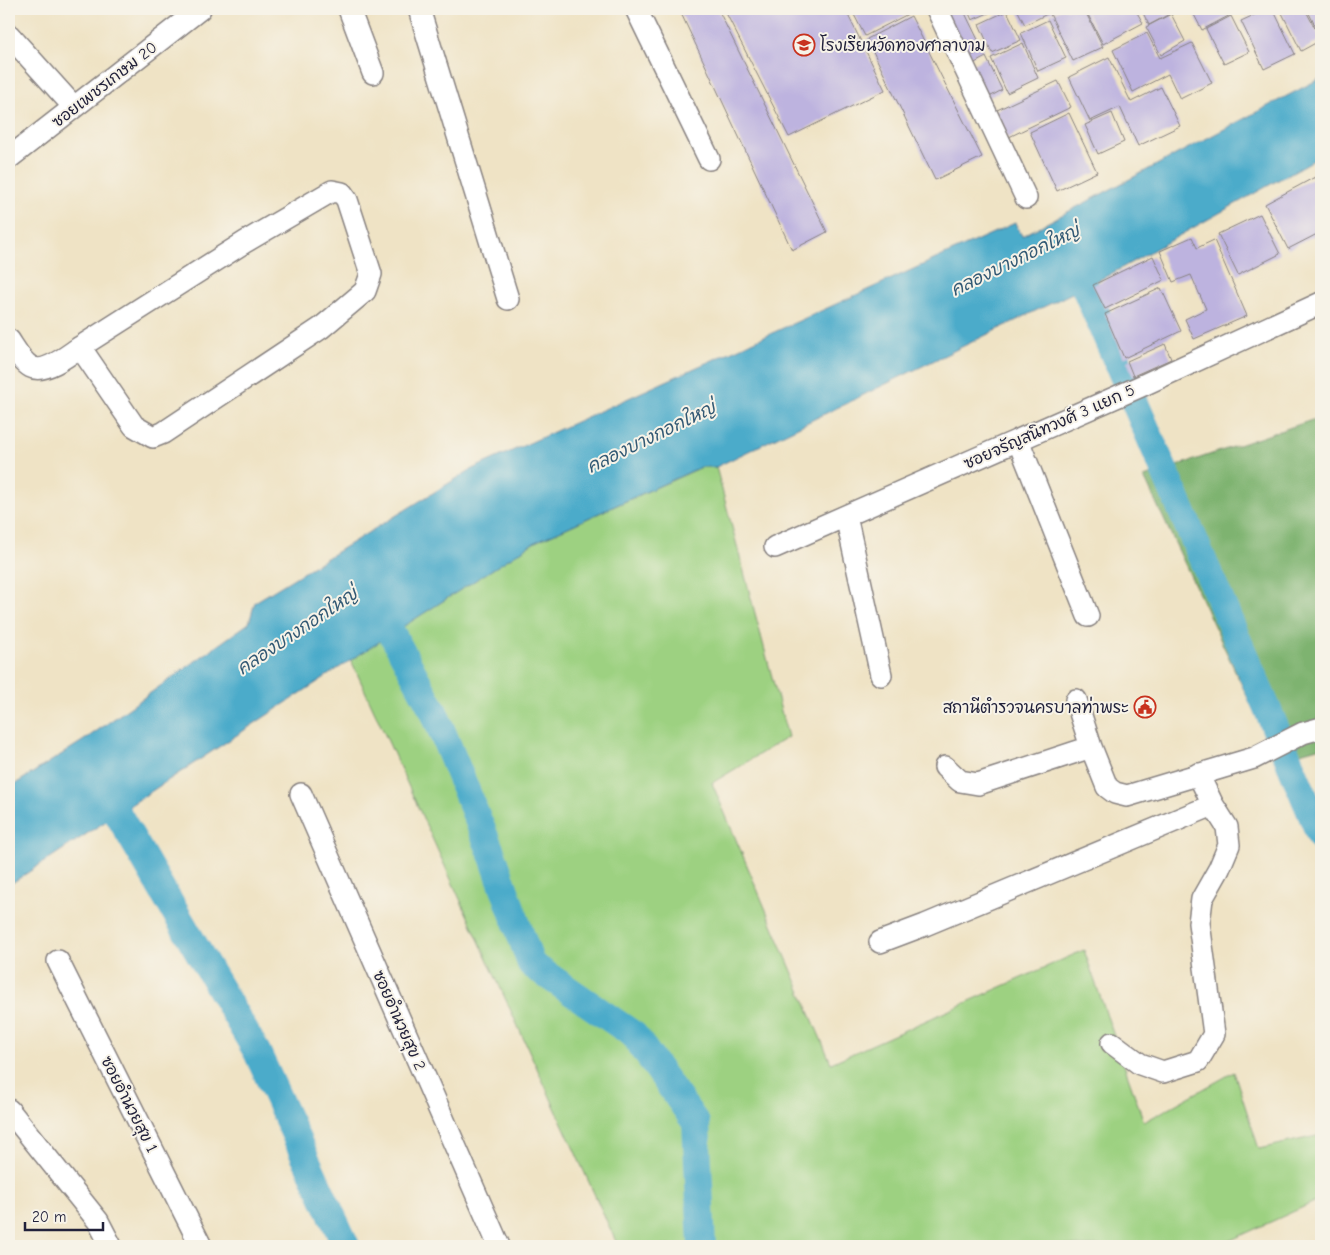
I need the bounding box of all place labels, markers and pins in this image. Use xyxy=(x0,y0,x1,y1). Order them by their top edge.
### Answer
school or university icon: โรงเรียนวัดทองศาลางาม xyxy=(792,33,816,57)
place label: โรงเรียนวัดทองศาลางาม xyxy=(820,34,986,55)
public building icon: สถานีตำรวจนครบาลท่าพระ xyxy=(1133,695,1157,719)
place label: สถานีตำรวจนครบาลท่าพระ xyxy=(943,696,1129,717)

